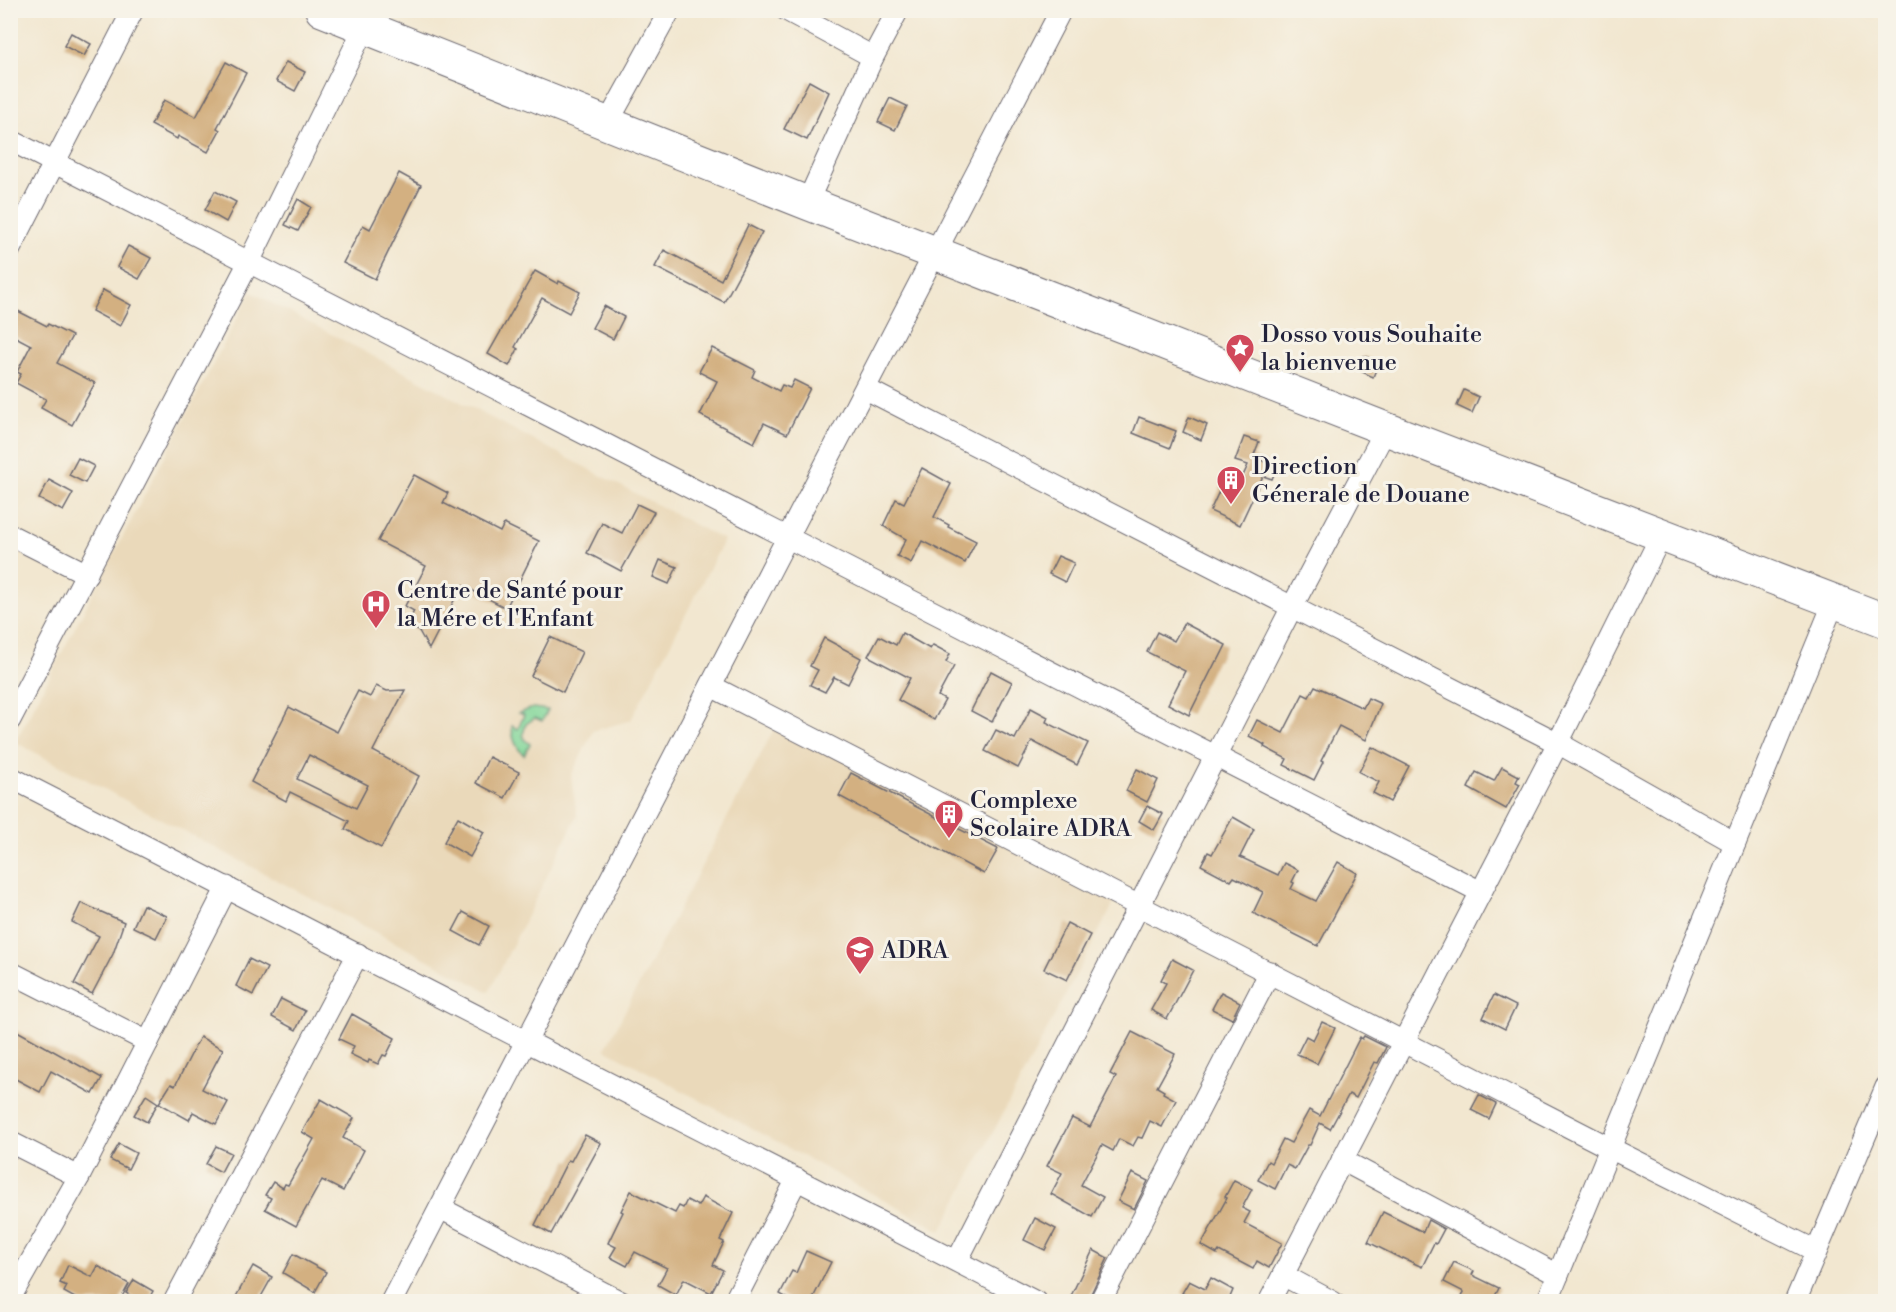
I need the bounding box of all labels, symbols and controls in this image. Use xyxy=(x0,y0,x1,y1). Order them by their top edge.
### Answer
place label: Dosso vous Souhaite la bienvenue xyxy=(1261,320,1482,378)
place icon: Dosso vous Souhaite la bienvenue xyxy=(1224,332,1256,374)
place label: Direction Génerale de Douane xyxy=(1252,452,1470,510)
building icon: Direction Génerale de Douane xyxy=(1215,464,1247,506)
place label: Centre de Santé pour la Mére et l'Enfant xyxy=(397,576,623,634)
hospital icon: Centre de Santé pour la Mére et l'Enfant xyxy=(360,588,392,630)
place label: Complexe Scolaire ADRA xyxy=(970,786,1132,844)
building icon: Complexe Scolaire ADRA xyxy=(933,798,965,840)
school or university icon: ADRA xyxy=(844,934,876,976)
place label: ADRA xyxy=(880,936,949,966)

